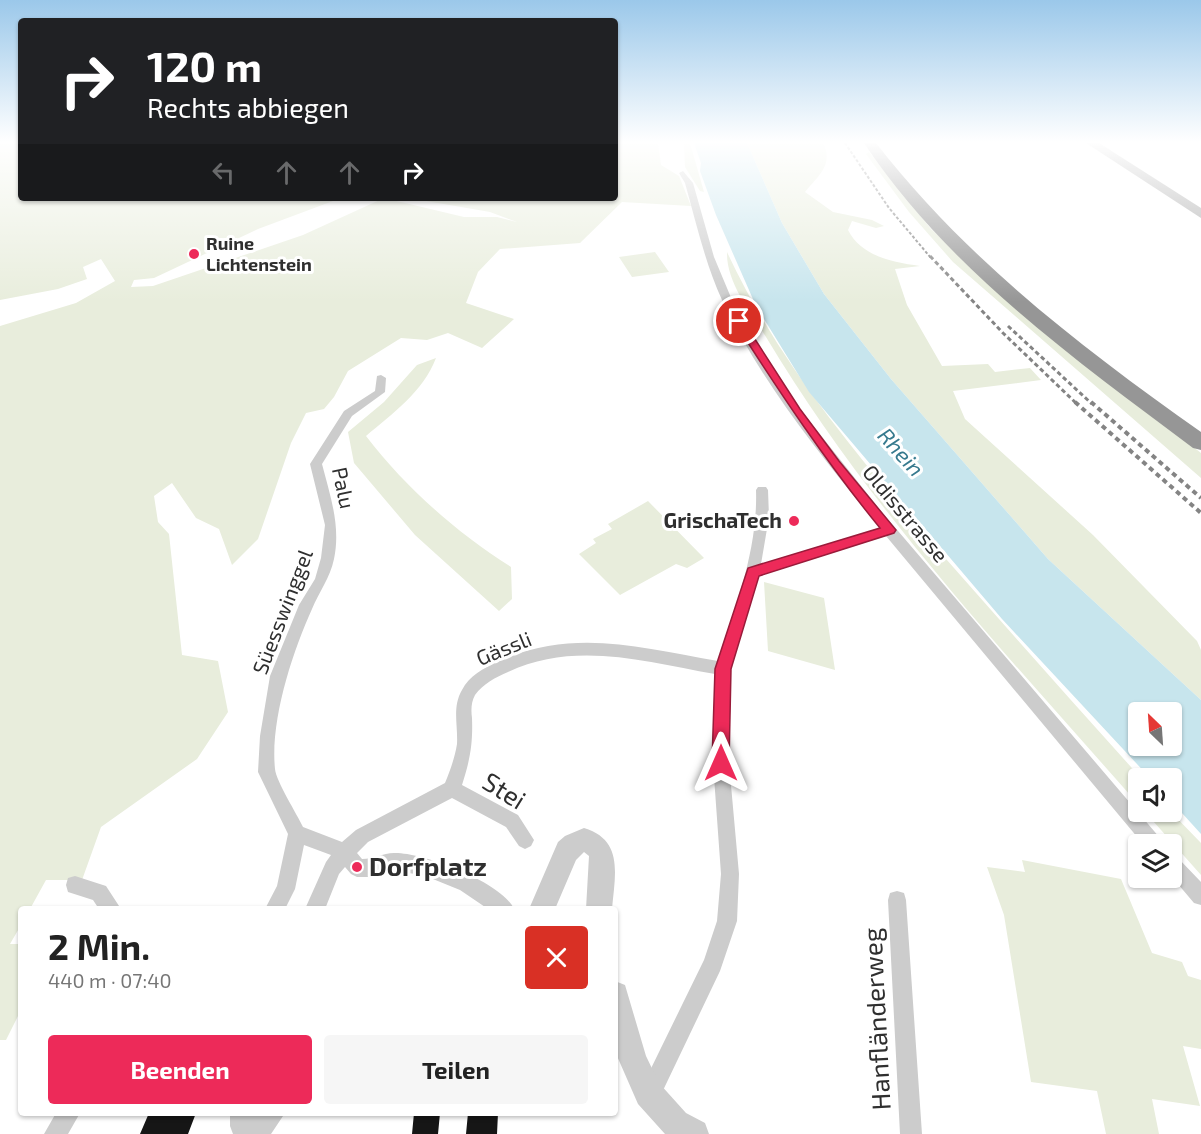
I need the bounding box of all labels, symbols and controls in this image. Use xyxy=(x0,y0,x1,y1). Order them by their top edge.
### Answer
text: 120 m xyxy=(147,40,262,90)
icon: right xyxy=(48,42,126,120)
text: Rechts abbiegen xyxy=(147,91,349,123)
icon: left xyxy=(207,156,240,189)
icon: ahead xyxy=(270,156,303,189)
icon: ahead xyxy=(333,156,366,189)
icon: right xyxy=(396,156,429,189)
place label: Ruine Lichtenstein xyxy=(206,232,312,275)
marker: Ruine Lichtenstein xyxy=(187,247,201,261)
pin xyxy=(713,295,764,346)
icon: arrive xyxy=(722,304,755,337)
water label: Rhein xyxy=(873,422,930,481)
street label: Oldisstrasse xyxy=(858,459,954,567)
street label: Palu xyxy=(328,465,361,511)
place label: GrischaTech xyxy=(664,507,782,532)
marker: GrischaTech xyxy=(787,514,801,528)
street label: Süesswinggel xyxy=(246,545,317,678)
street label: Gässli xyxy=(472,625,535,670)
north arrow xyxy=(1128,702,1182,756)
map controls xyxy=(1128,702,1182,888)
position arrow xyxy=(689,731,753,795)
street label: Stei xyxy=(478,765,532,815)
button: sound xyxy=(1128,768,1182,822)
button: layers xyxy=(1128,834,1182,888)
place label: Dorfplatz xyxy=(369,850,487,881)
marker: Dorfplatz xyxy=(350,860,364,874)
text: 2 Min. xyxy=(48,924,150,967)
button: close xyxy=(525,926,588,989)
street label: Hanfländerweg xyxy=(855,927,896,1111)
text: 440 m · 07:40 xyxy=(48,968,172,992)
button: Beenden xyxy=(48,1035,312,1104)
button: Teilen xyxy=(324,1035,588,1104)

